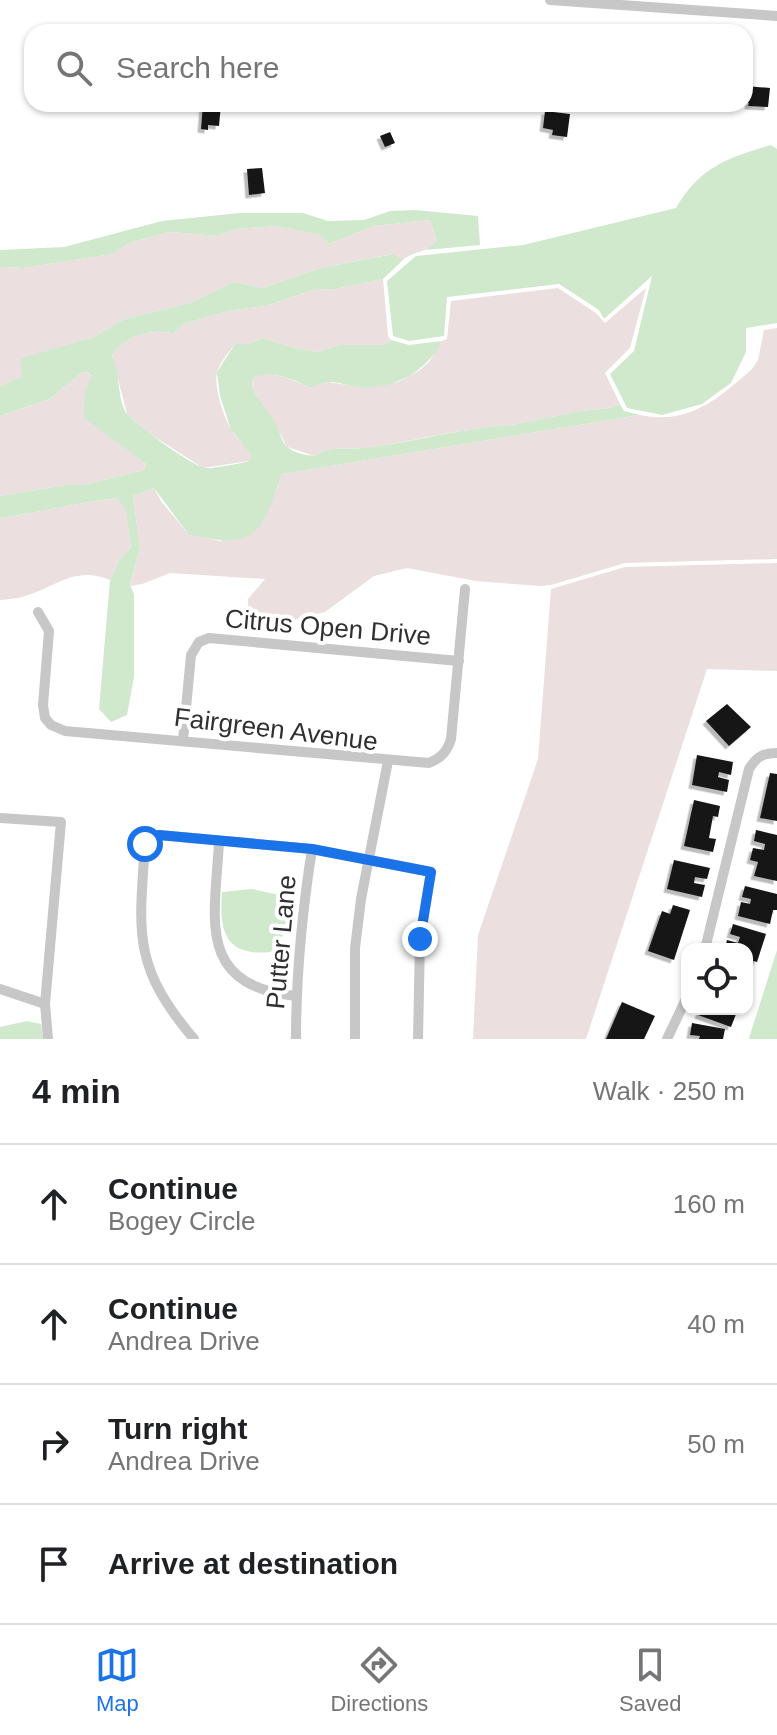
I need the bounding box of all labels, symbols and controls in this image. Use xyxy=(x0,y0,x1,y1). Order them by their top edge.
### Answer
search box xyxy=(24,24,753,112)
icon: search xyxy=(52,46,96,90)
text: Search here xyxy=(116,51,279,84)
street label: Citrus Open Drive xyxy=(224,603,432,651)
street label: Fairgreen Avenue xyxy=(173,702,379,756)
route start xyxy=(127,826,163,862)
street label: Putter Lane xyxy=(260,874,302,1010)
route end xyxy=(402,921,438,957)
map controls xyxy=(681,943,753,1015)
button: locate xyxy=(681,943,753,1015)
text: 4 min xyxy=(32,1072,121,1110)
text: Walk · 250 m xyxy=(593,1076,745,1106)
text: Continue xyxy=(108,1172,238,1205)
icon: ahead xyxy=(32,1182,76,1226)
text: 160 m xyxy=(673,1189,745,1219)
text: Bogey Circle xyxy=(108,1206,255,1236)
text: Continue xyxy=(108,1292,238,1325)
icon: ahead xyxy=(32,1302,76,1346)
text: 40 m xyxy=(687,1309,745,1339)
text: Andrea Drive xyxy=(108,1326,260,1356)
text: Turn right xyxy=(108,1412,247,1445)
icon: right xyxy=(32,1422,76,1466)
text: 50 m xyxy=(687,1429,745,1459)
text: Andrea Drive xyxy=(108,1446,260,1476)
icon: arrive xyxy=(32,1542,76,1586)
text: Arrive at destination xyxy=(108,1547,398,1580)
tab: Map xyxy=(95,1643,139,1717)
tab: Directions xyxy=(330,1643,428,1717)
tab: Saved xyxy=(619,1643,682,1717)

